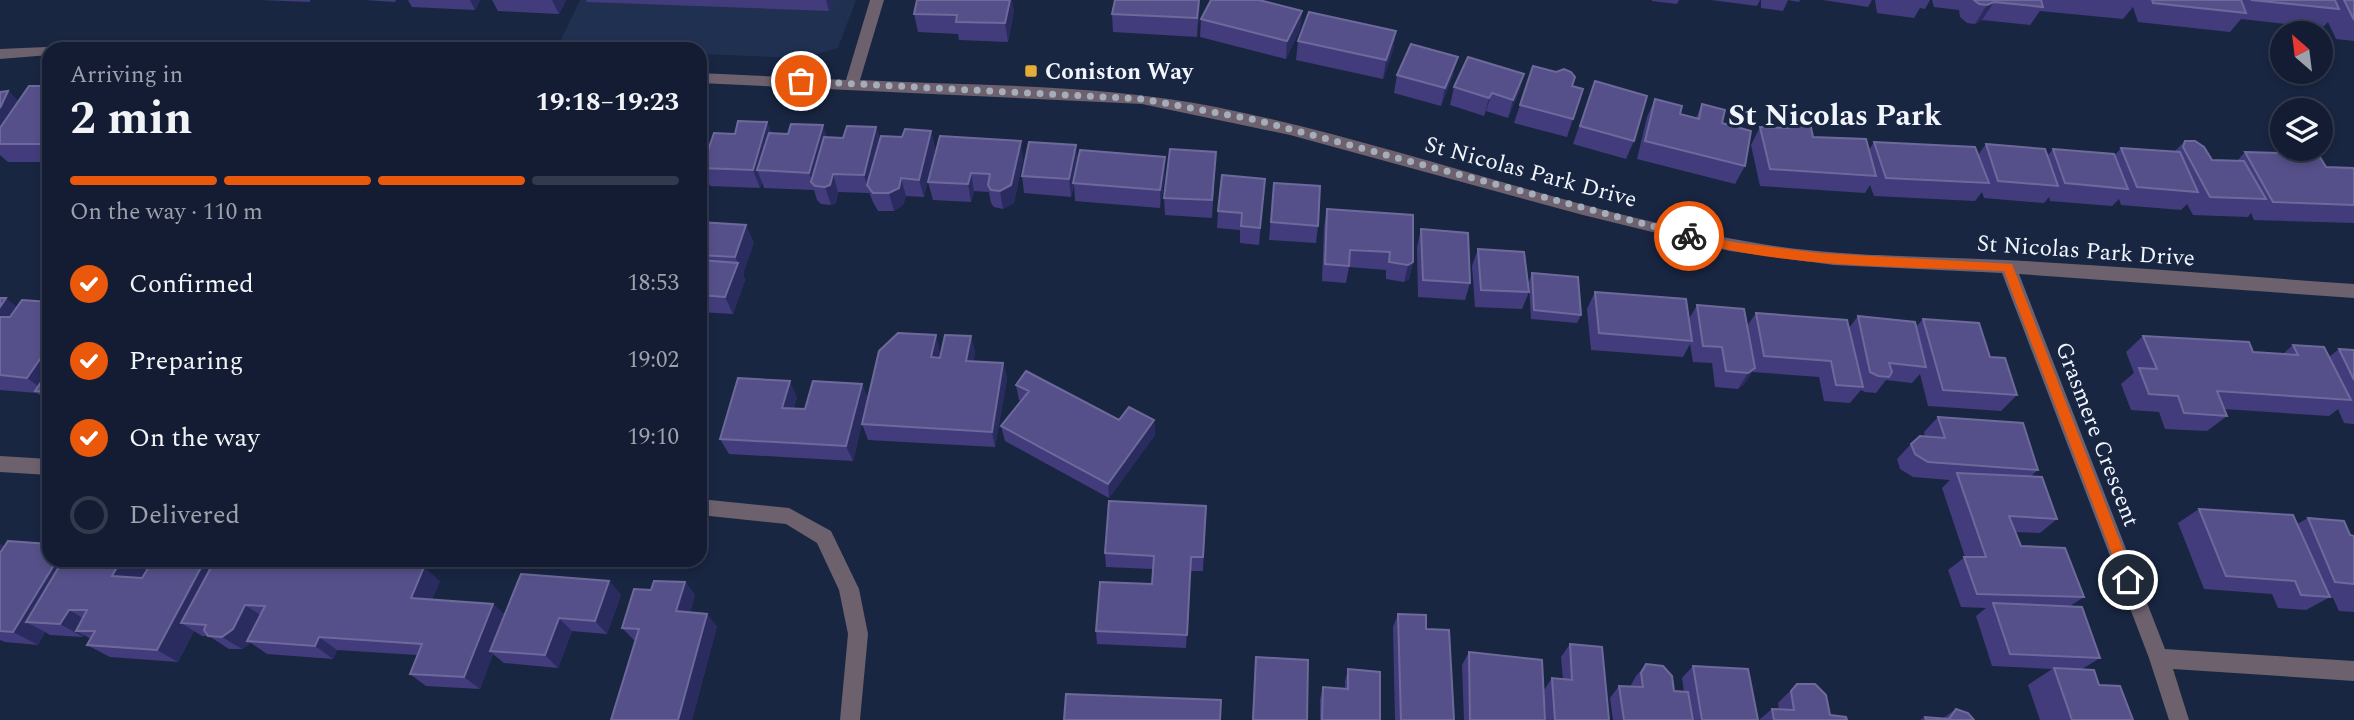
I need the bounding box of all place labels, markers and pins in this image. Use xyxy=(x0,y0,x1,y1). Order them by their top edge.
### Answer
pin xyxy=(771,51,831,111)
place label: Coniston Way xyxy=(1045,55,1194,90)
marker: Coniston Way xyxy=(1023,63,1039,79)
pin xyxy=(2098,550,2158,610)

